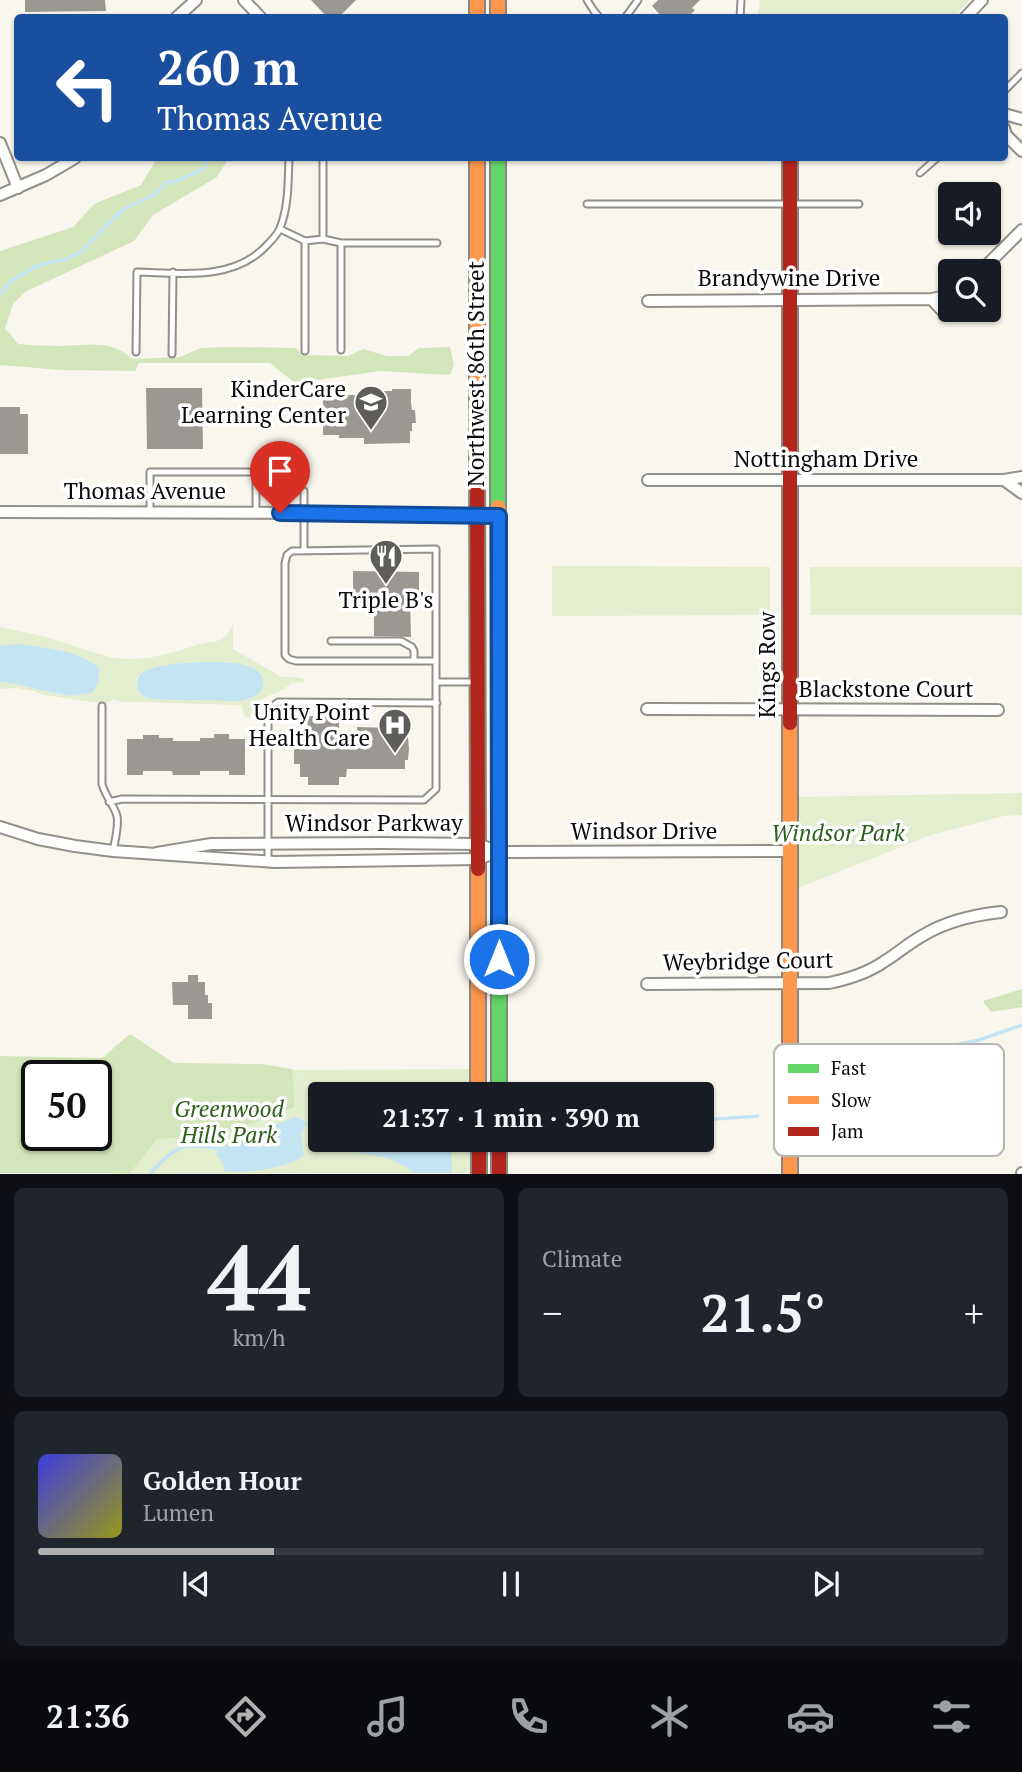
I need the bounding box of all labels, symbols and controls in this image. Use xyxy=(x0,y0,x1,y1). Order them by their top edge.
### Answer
text: 260 m xyxy=(157,34,299,99)
icon: left xyxy=(42,42,133,133)
text: Thomas Avenue xyxy=(157,97,383,139)
map controls xyxy=(938,182,1001,322)
button: sound xyxy=(938,182,1001,245)
button: search xyxy=(938,259,1001,322)
street label: Northwest 86th Street xyxy=(460,261,491,487)
street label: Brandywine Drive xyxy=(698,262,880,293)
place label: KinderCare Learning Center xyxy=(181,373,346,430)
school or university icon: KinderCare Learning Center xyxy=(352,383,390,432)
pin xyxy=(250,441,310,513)
street label: Nottingham Drive xyxy=(734,443,918,474)
icon: arrive xyxy=(261,452,299,490)
street label: Thomas Avenue xyxy=(64,475,226,506)
restaurant icon: Triple B's xyxy=(367,537,405,586)
place label: Triple B's xyxy=(339,584,433,615)
street label: Kings Row xyxy=(751,612,782,718)
street label: Blackstone Court xyxy=(799,673,974,704)
place label: Unity Point Health Care xyxy=(249,696,370,753)
hospital icon: Unity Point Health Care xyxy=(376,706,414,755)
street label: Windsor Parkway xyxy=(285,807,463,838)
street label: Windsor Drive xyxy=(571,815,717,846)
park label: Windsor Park xyxy=(771,817,906,848)
position arrow xyxy=(462,922,536,996)
street label: Weybridge Court xyxy=(662,944,834,977)
legend xyxy=(774,1044,1004,1156)
text: Fast xyxy=(831,1055,866,1080)
speed limit sign: 50 xyxy=(21,1060,112,1151)
text: Slow xyxy=(831,1087,872,1112)
park label: Greenwood Hills Park xyxy=(174,1093,284,1150)
text: 21:37 · 1 min · 390 m xyxy=(382,1100,640,1134)
text: Jam xyxy=(831,1118,864,1143)
text: 44 xyxy=(208,1216,310,1337)
text: Climate xyxy=(542,1243,622,1274)
text: 21.5° xyxy=(700,1278,826,1347)
text: − xyxy=(542,1288,562,1338)
text: + xyxy=(964,1288,984,1338)
text: km/h xyxy=(232,1322,286,1353)
text: Golden Hour xyxy=(143,1463,302,1497)
text: Lumen xyxy=(143,1497,214,1528)
icon: previous xyxy=(177,1565,215,1603)
icon: pause xyxy=(492,1565,530,1603)
icon: next xyxy=(807,1565,845,1603)
icon: directions xyxy=(221,1692,270,1741)
icon: music xyxy=(363,1692,412,1741)
icon: phone xyxy=(504,1692,553,1741)
icon: climate xyxy=(645,1692,694,1741)
icon: car xyxy=(786,1692,835,1741)
icon: filters xyxy=(927,1692,976,1741)
text: 21:36 xyxy=(46,1695,129,1737)

